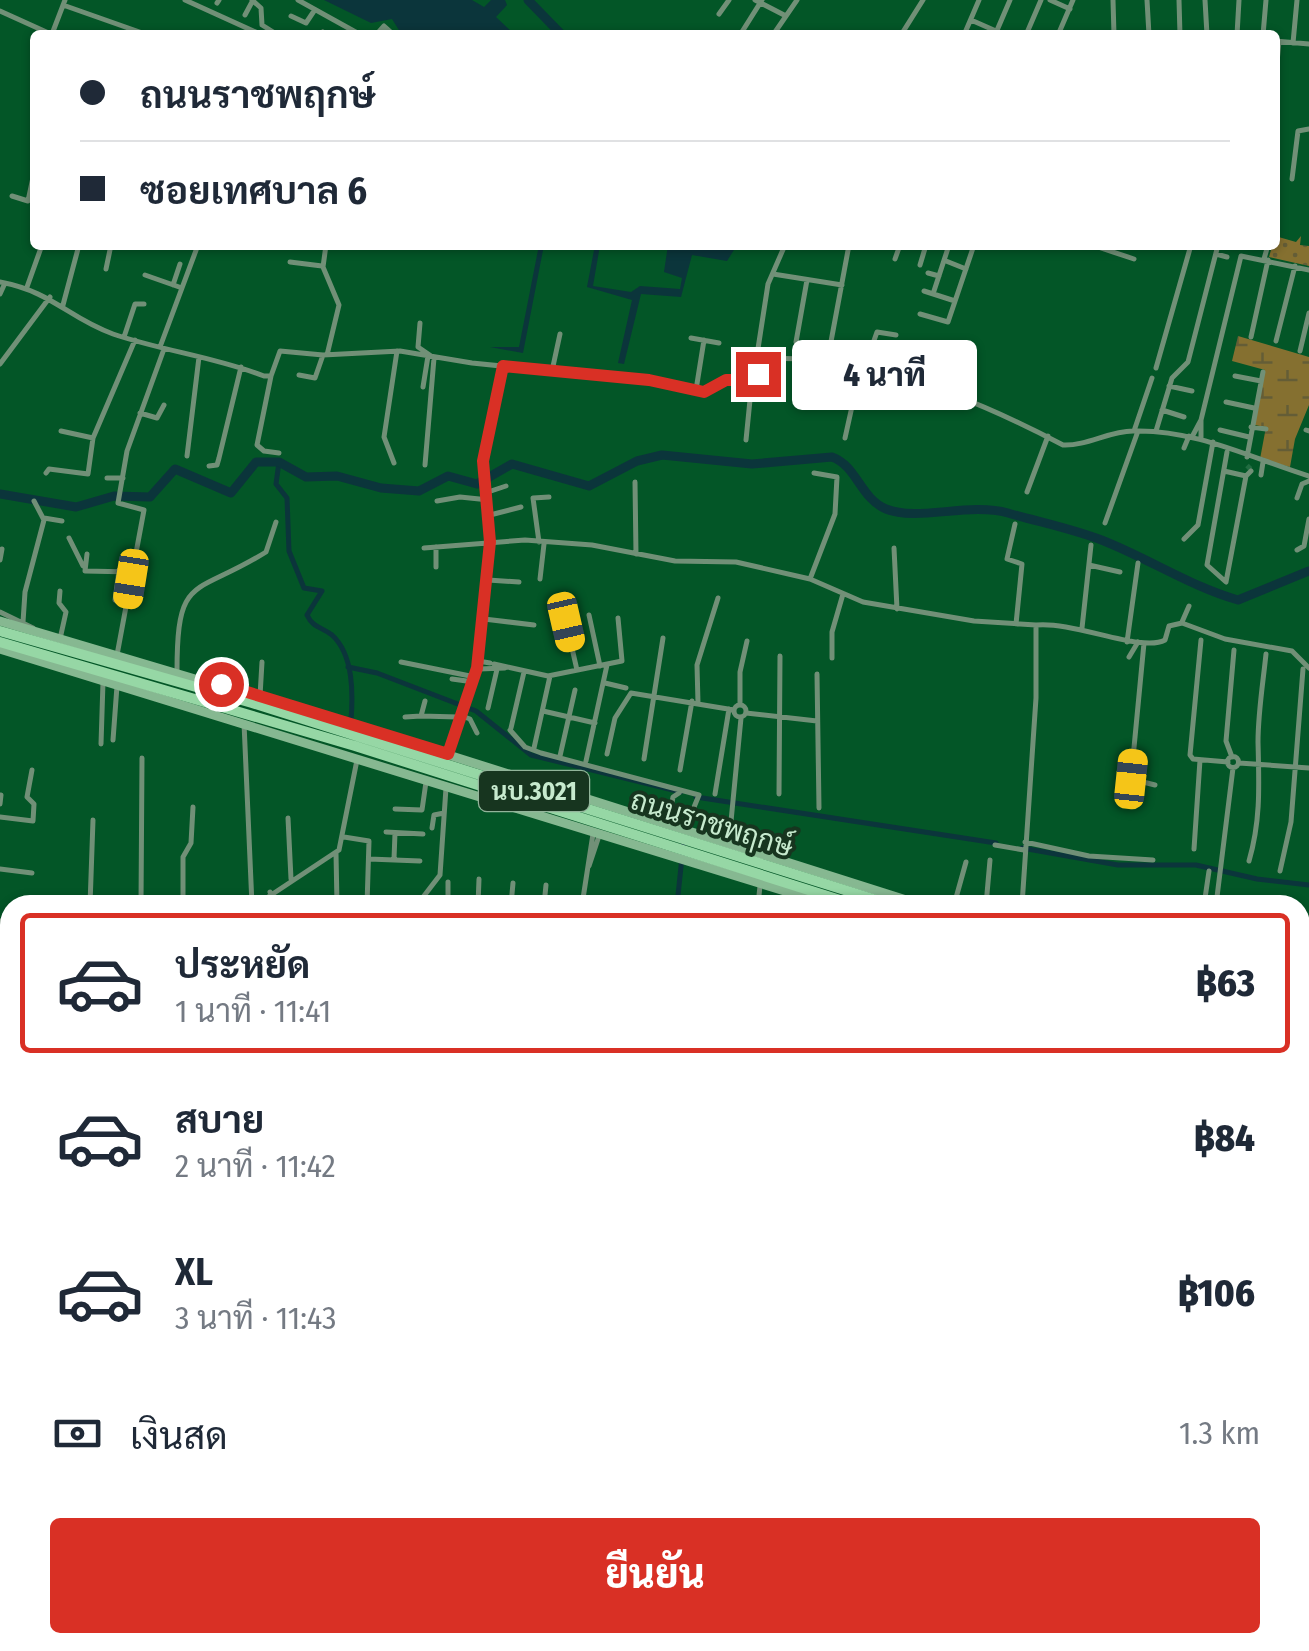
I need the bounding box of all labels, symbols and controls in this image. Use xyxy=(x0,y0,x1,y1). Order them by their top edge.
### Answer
text: ถนนราชพฤกษ์ xyxy=(140,72,376,118)
text: ซอยเทศบาล 6 xyxy=(140,168,367,214)
callout: 4 นาที xyxy=(793,339,978,409)
route end xyxy=(736,352,781,397)
text: 4 นาที xyxy=(843,356,926,394)
car xyxy=(111,547,151,611)
car xyxy=(545,589,587,655)
route start xyxy=(199,662,244,707)
car xyxy=(1113,748,1149,810)
road number: นบ.3021 xyxy=(479,771,589,811)
street label: ถนนราชพฤกษ์ xyxy=(627,780,799,865)
icon: car xyxy=(55,938,145,1028)
text: ประหยัด xyxy=(175,942,310,988)
text: ฿63 xyxy=(1196,960,1255,1006)
text: 1 นาที · 11:41 xyxy=(175,992,331,1030)
icon: car xyxy=(55,1093,145,1183)
text: สบาย xyxy=(175,1097,264,1143)
text: ฿84 xyxy=(1194,1115,1255,1161)
text: 2 นาที · 11:42 xyxy=(175,1147,336,1185)
icon: car xyxy=(55,1248,145,1338)
text: XL xyxy=(175,1249,213,1295)
text: ฿106 xyxy=(1178,1270,1255,1316)
text: 3 นาที · 11:43 xyxy=(175,1299,336,1337)
icon: cash xyxy=(50,1406,105,1461)
text: เงินสด xyxy=(130,1413,228,1459)
text: 1.3 km xyxy=(1179,1414,1260,1452)
button: ยืนยัน xyxy=(50,1518,1260,1633)

